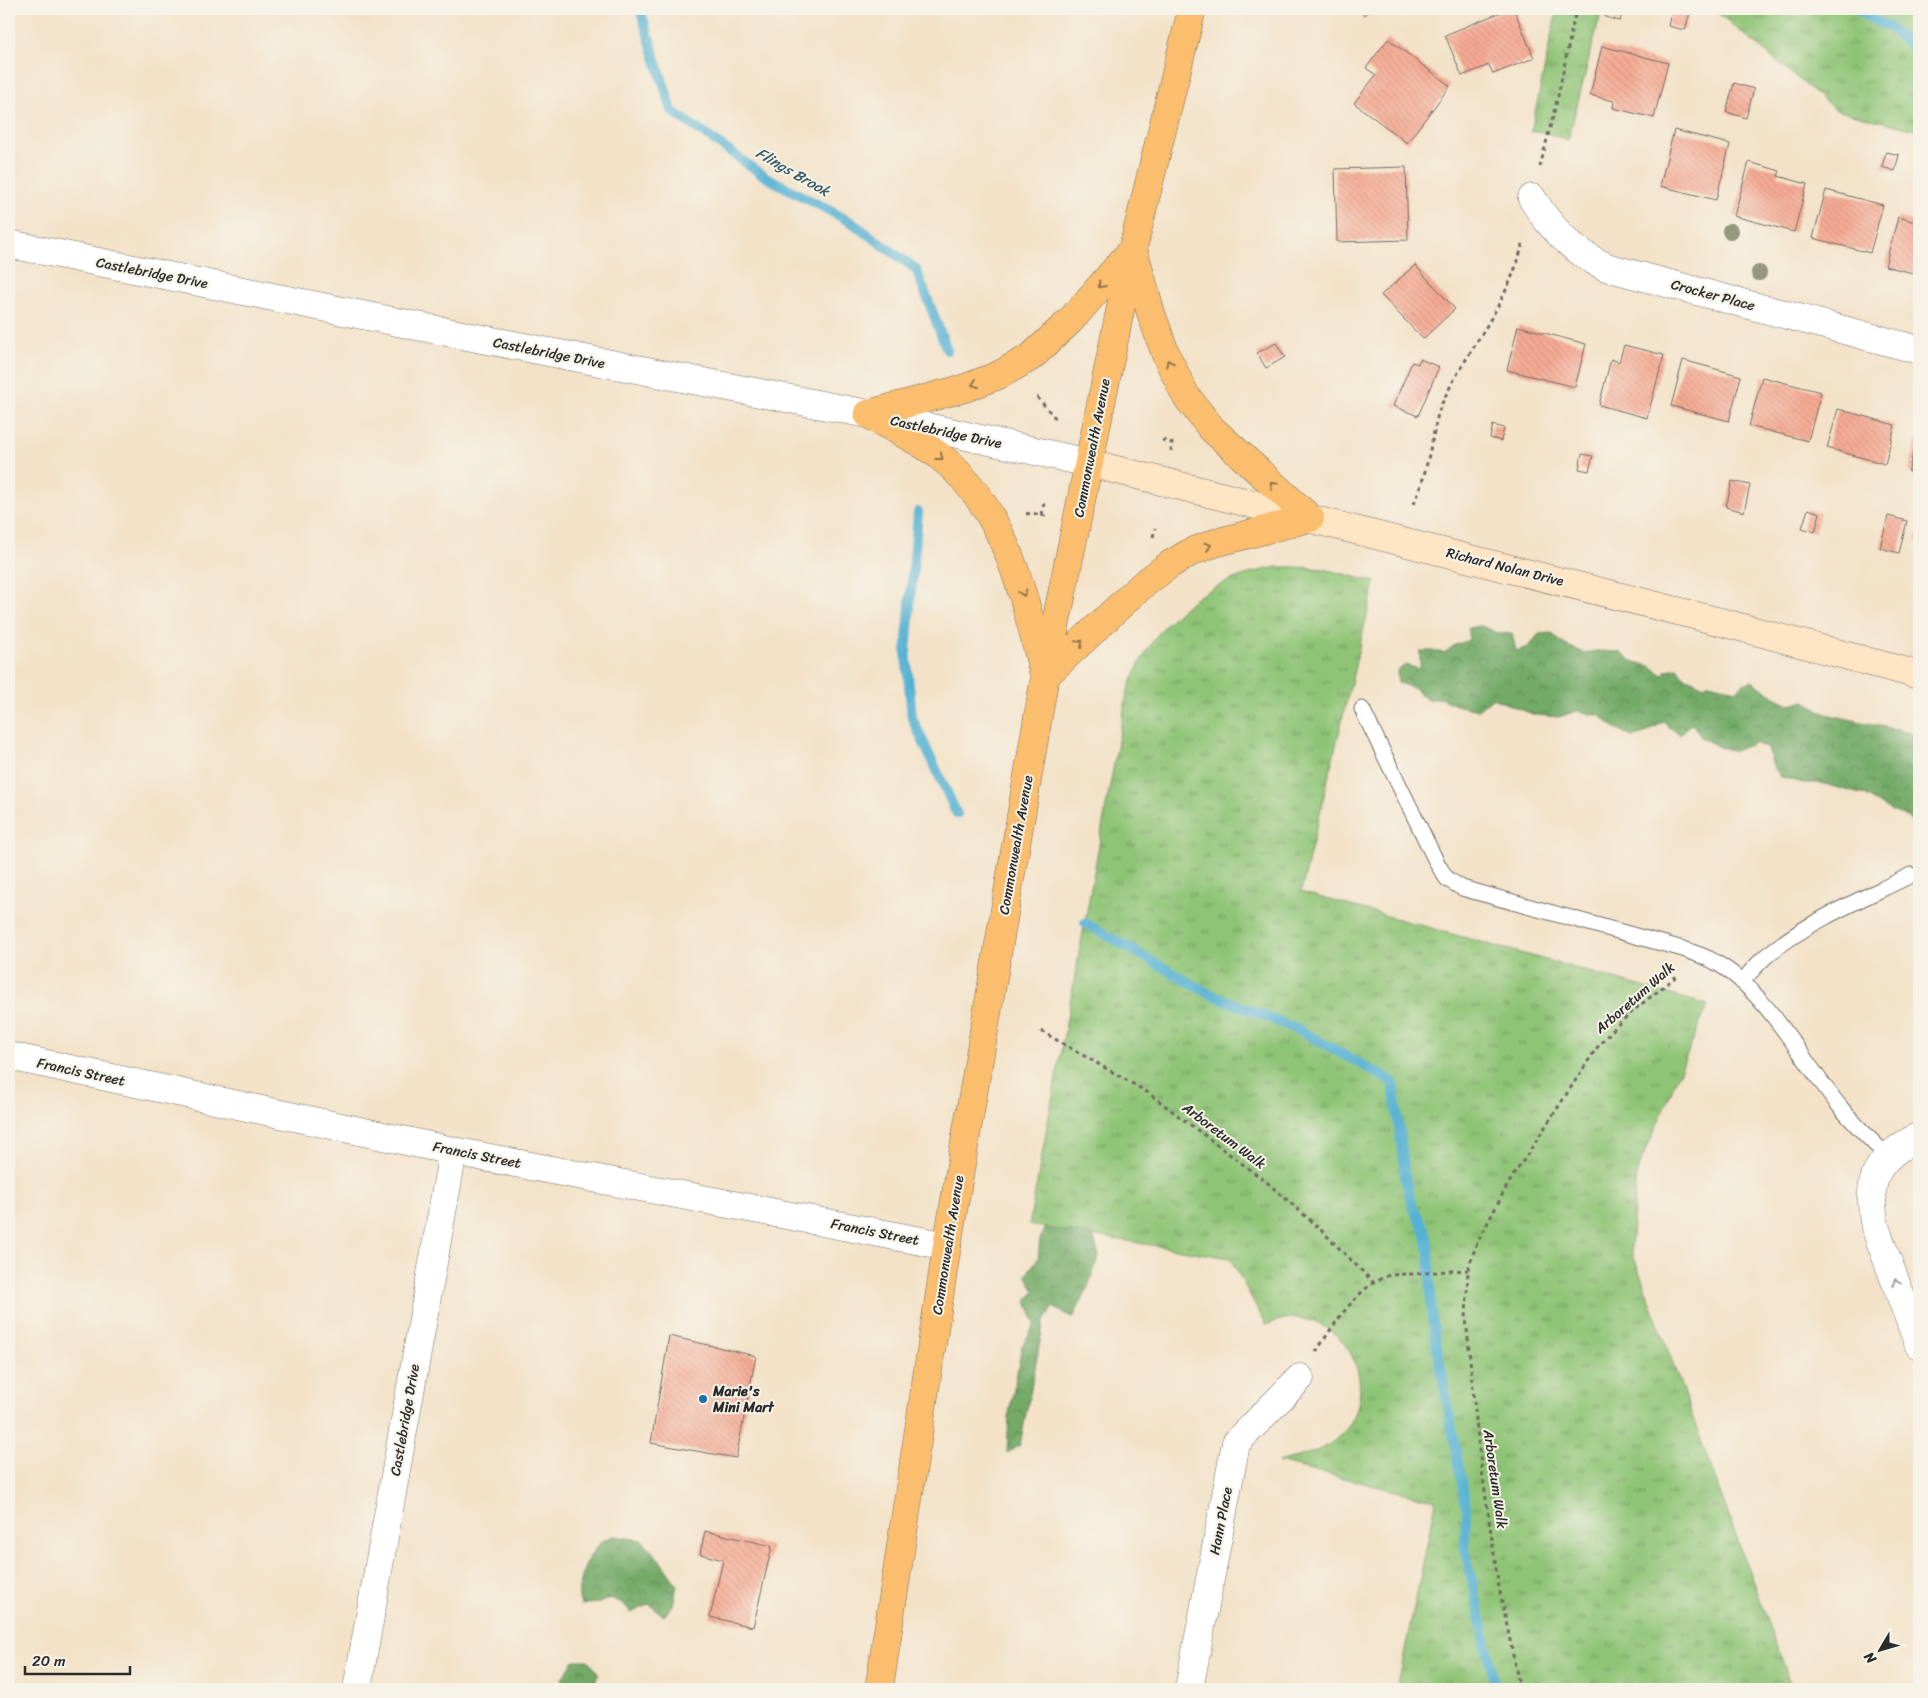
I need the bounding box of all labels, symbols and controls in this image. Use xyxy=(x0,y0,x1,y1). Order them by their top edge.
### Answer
water label: Flings Brook xyxy=(751,140,836,204)
street label: Castlebridge Drive xyxy=(94,250,210,296)
street label: Crocker Place xyxy=(1668,272,1758,318)
one-way arrow xyxy=(1097,280,1106,289)
street label: Castlebridge Drive xyxy=(491,330,607,376)
one-way arrow xyxy=(1165,359,1175,368)
street label: Commonwealth Avenue xyxy=(1066,376,1118,520)
one-way arrow xyxy=(971,378,980,389)
street label: Castlebridge Drive xyxy=(888,408,1004,456)
one-way arrow xyxy=(934,452,943,460)
one-way arrow xyxy=(1270,482,1279,491)
street label: Richard Nolan Drive xyxy=(1443,540,1567,594)
one-way arrow xyxy=(1204,542,1212,552)
one-way arrow xyxy=(1017,589,1027,597)
one-way arrow xyxy=(1074,640,1083,649)
street label: Commonwealth Avenue xyxy=(991,773,1041,917)
street label: Arboretum Walk xyxy=(1588,955,1681,1041)
street label: Francis Street xyxy=(35,1050,127,1094)
street label: Arboretum Walk xyxy=(1176,1095,1272,1176)
street label: Francis Street xyxy=(431,1134,523,1176)
street label: Commonwealth Avenue xyxy=(925,1173,971,1317)
street label: Francis Street xyxy=(829,1211,921,1253)
one-way arrow xyxy=(1892,1279,1902,1287)
street label: Castlebridge Drive xyxy=(383,1362,427,1478)
place label: Marie's Mini Mart xyxy=(712,1379,775,1420)
marker: Marie's Mini Mart xyxy=(697,1393,709,1405)
street label: Arboretum Walk xyxy=(1476,1427,1514,1531)
street label: Hann Place xyxy=(1202,1485,1240,1557)
north arrow xyxy=(1856,1626,1906,1676)
scale bar xyxy=(25,1643,130,1675)
text: N xyxy=(1857,1646,1884,1670)
text: 20 m xyxy=(32,1648,66,1674)

